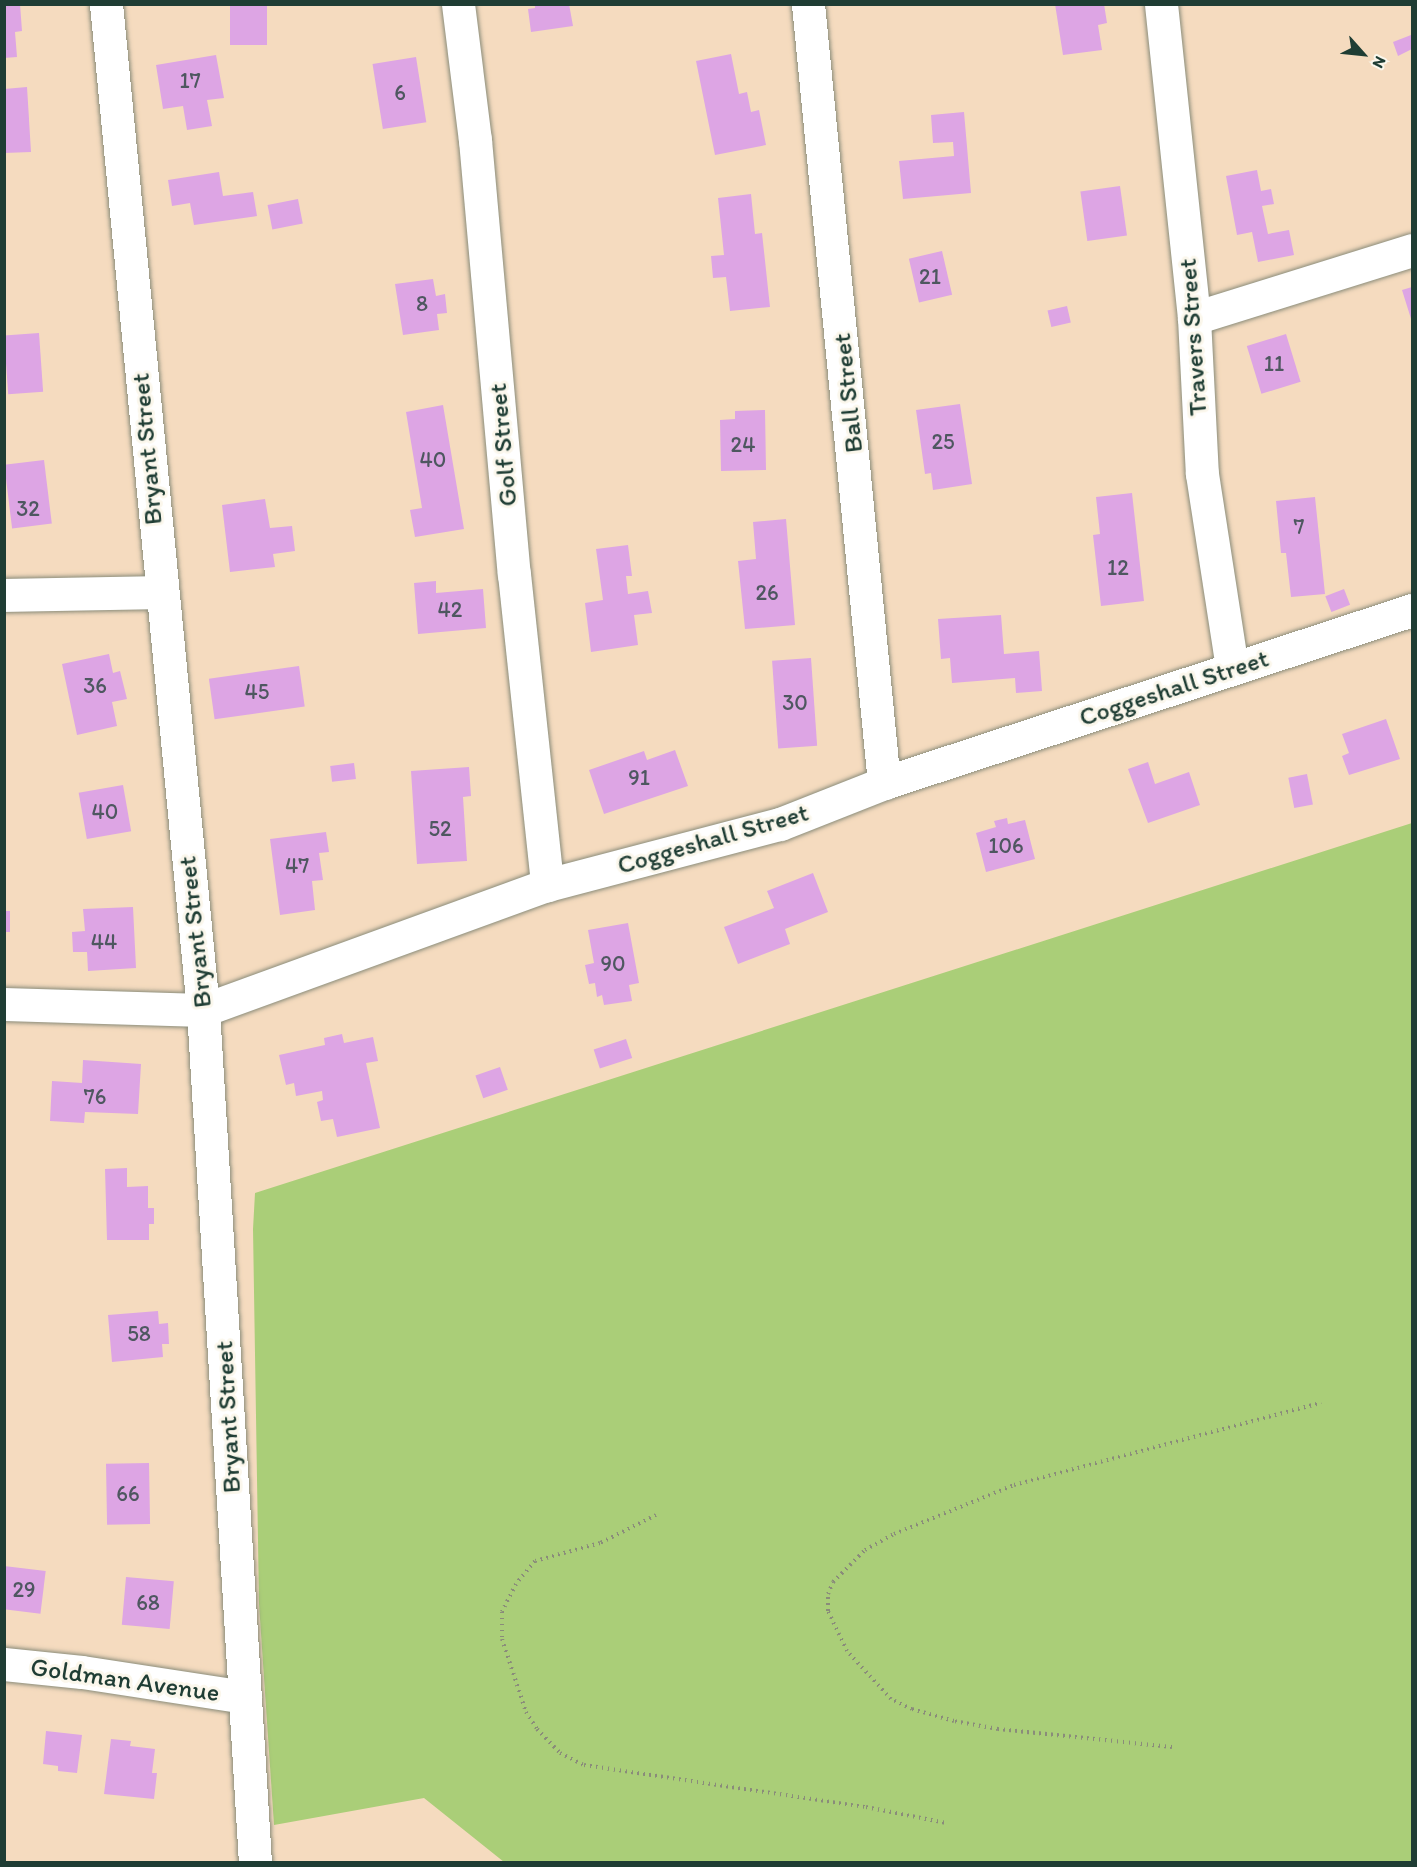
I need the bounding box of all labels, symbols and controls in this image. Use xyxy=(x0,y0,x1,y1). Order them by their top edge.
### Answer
north arrow xyxy=(1333,24,1393,84)
text: N xyxy=(1369,53,1390,72)
house number: 17 xyxy=(179,68,201,94)
house number: 6 xyxy=(394,80,406,106)
street label: Travers Street xyxy=(1172,257,1214,417)
house number: 21 xyxy=(919,264,941,290)
house number: 8 xyxy=(416,291,428,317)
street label: Ball Street xyxy=(826,332,870,454)
house number: 11 xyxy=(1264,351,1284,377)
street label: Bryant Street xyxy=(125,372,169,526)
street label: Golf Street xyxy=(482,382,524,508)
house number: 25 xyxy=(931,429,955,455)
house number: 24 xyxy=(731,432,755,458)
house number: 40 xyxy=(420,447,446,473)
house number: 32 xyxy=(16,496,40,522)
house number: 7 xyxy=(1294,514,1304,540)
house number: 12 xyxy=(1107,555,1129,581)
house number: 26 xyxy=(755,580,779,606)
house number: 42 xyxy=(438,597,462,623)
street label: Coggeshall Street xyxy=(1075,643,1273,733)
house number: 36 xyxy=(83,673,107,699)
house number: 45 xyxy=(245,679,269,705)
house number: 30 xyxy=(782,690,808,716)
house number: 91 xyxy=(628,765,650,791)
street label: Coggeshall Street xyxy=(614,797,812,881)
house number: 40 xyxy=(92,799,118,825)
house number: 52 xyxy=(428,816,452,842)
house number: 106 xyxy=(988,833,1024,859)
house number: 47 xyxy=(285,853,309,879)
street label: Bryant Street xyxy=(172,855,218,1009)
house number: 44 xyxy=(91,929,117,955)
house number: 90 xyxy=(600,951,626,977)
house number: 76 xyxy=(84,1084,106,1110)
house number: 58 xyxy=(127,1321,151,1347)
street label: Bryant Street xyxy=(208,1340,248,1494)
house number: 66 xyxy=(116,1481,140,1507)
house number: 29 xyxy=(12,1577,36,1603)
house number: 68 xyxy=(136,1590,160,1616)
street label: Goldman Avenue xyxy=(29,1651,221,1709)

